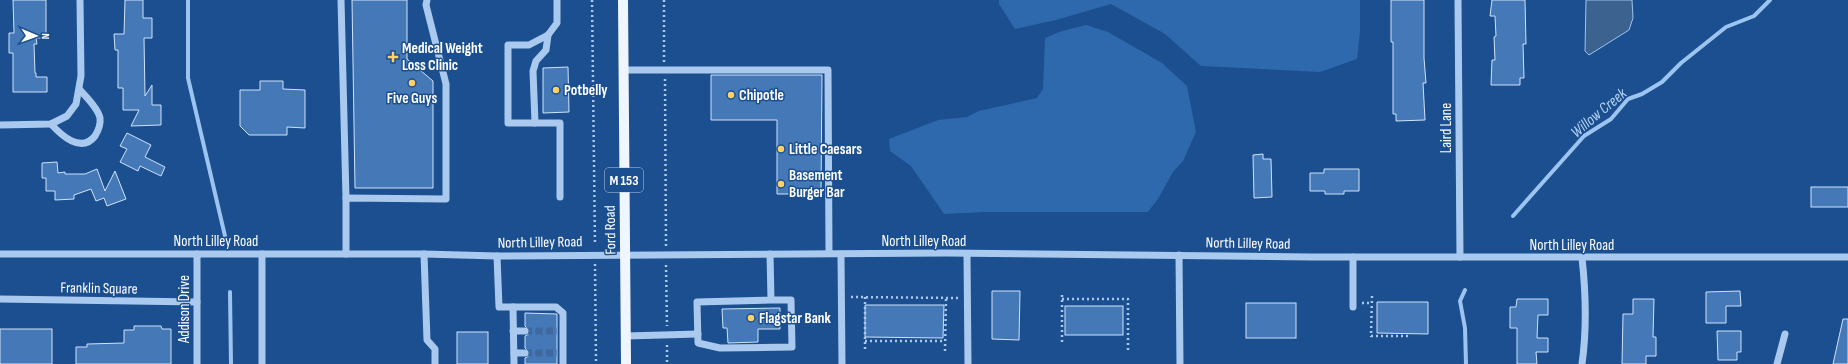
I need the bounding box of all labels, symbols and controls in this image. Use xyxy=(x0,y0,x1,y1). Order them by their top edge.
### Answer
north arrow xyxy=(16,16,56,56)
text: N xyxy=(39,33,52,40)
place label: Medical Weight Loss Clinic xyxy=(402,39,483,75)
marker: Medical Weight Loss Clinic xyxy=(387,51,399,63)
marker: Five Guys xyxy=(407,78,417,88)
place label: Potbelly xyxy=(564,81,608,100)
water label: Willow Creek xyxy=(1567,84,1632,142)
marker: Potbelly xyxy=(551,85,561,95)
place label: Chipotle xyxy=(739,86,784,105)
place label: Five Guys xyxy=(387,89,438,108)
marker: Chipotle xyxy=(726,90,736,100)
street label: Laird Lane xyxy=(1437,103,1456,153)
place label: Little Caesars xyxy=(789,140,862,159)
marker: Little Caesars xyxy=(776,144,786,154)
place label: Basement Burger Bar xyxy=(789,166,845,202)
road number: M 153 xyxy=(605,168,643,192)
marker: Basement Burger Bar xyxy=(776,179,786,189)
street label: Ford Road xyxy=(601,205,620,255)
street label: North Lilley Road xyxy=(174,232,258,251)
street label: North Lilley Road xyxy=(497,232,583,253)
street label: North Lilley Road xyxy=(882,232,966,251)
street label: North Lilley Road xyxy=(1205,233,1291,254)
street label: North Lilley Road xyxy=(1530,236,1614,255)
street label: Addison Drive xyxy=(175,275,194,344)
street label: Franklin Square xyxy=(60,278,138,299)
place label: Flagstar Bank xyxy=(759,309,831,328)
marker: Flagstar Bank xyxy=(746,313,756,323)

